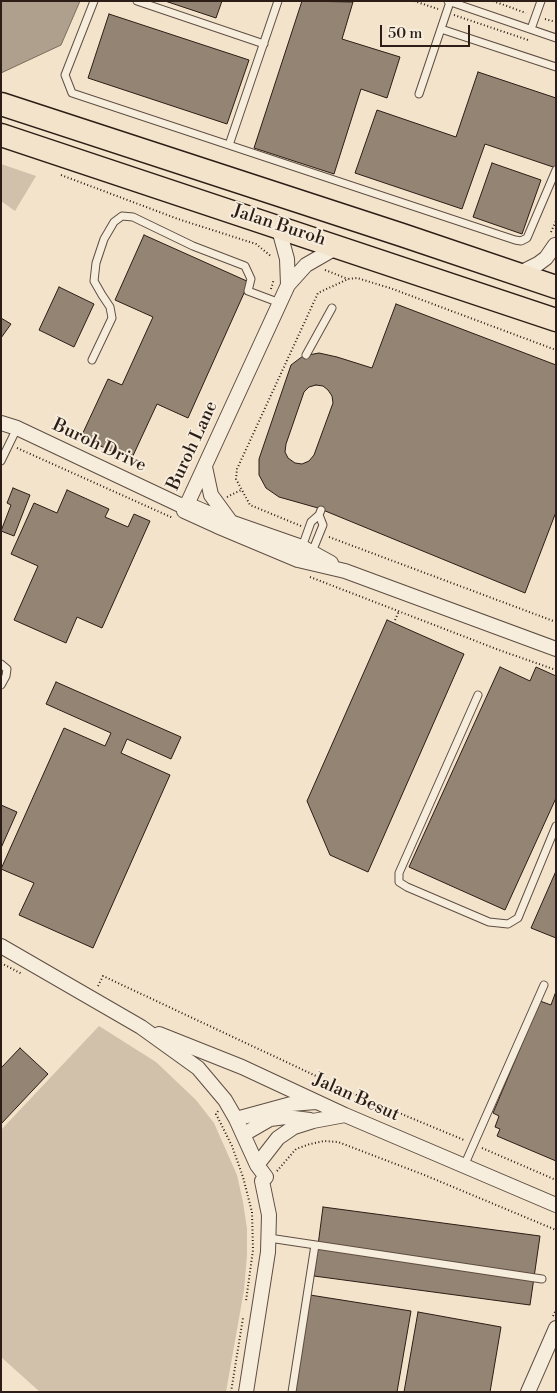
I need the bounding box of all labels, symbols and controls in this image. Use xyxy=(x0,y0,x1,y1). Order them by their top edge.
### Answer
scale bar xyxy=(382,15,472,47)
text: 50 m xyxy=(388,24,422,43)
street label: Jalan Buroh xyxy=(230,201,328,251)
street label: Buroh Lane xyxy=(163,398,223,494)
street label: Buroh Drive xyxy=(49,415,149,477)
street label: Jalan Besut xyxy=(310,1069,402,1127)

